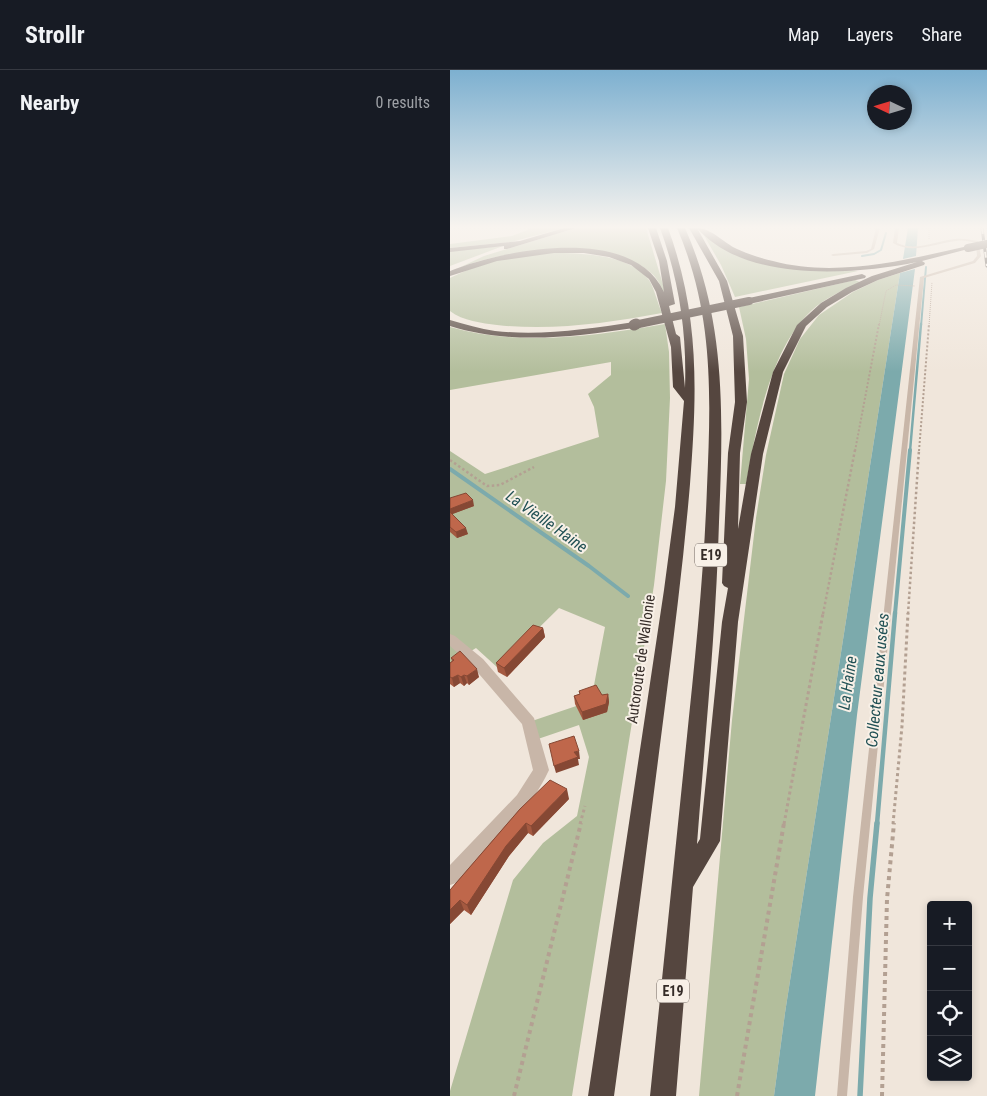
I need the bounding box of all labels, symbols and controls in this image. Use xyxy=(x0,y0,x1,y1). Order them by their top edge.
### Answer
text: Strollr xyxy=(25,21,85,49)
text: Map xyxy=(788,24,819,45)
text: Layers xyxy=(847,24,894,45)
text: Share xyxy=(922,24,962,45)
north arrow xyxy=(867,85,912,130)
text: Nearby xyxy=(20,91,79,115)
text: 0 results xyxy=(375,93,430,112)
water label: La Vieille Haine xyxy=(502,486,591,556)
road number: E19 xyxy=(695,544,727,566)
street label: Autoroute de Wallonie xyxy=(623,593,659,725)
water label: Collecteur eaux usées xyxy=(862,612,893,748)
water label: La Haine xyxy=(834,655,861,711)
map controls xyxy=(927,901,972,1081)
button: + xyxy=(927,901,972,946)
button: − xyxy=(927,946,972,991)
road number: E19 xyxy=(657,979,689,1002)
button: locate xyxy=(927,991,972,1036)
button: layers xyxy=(927,1036,972,1081)

